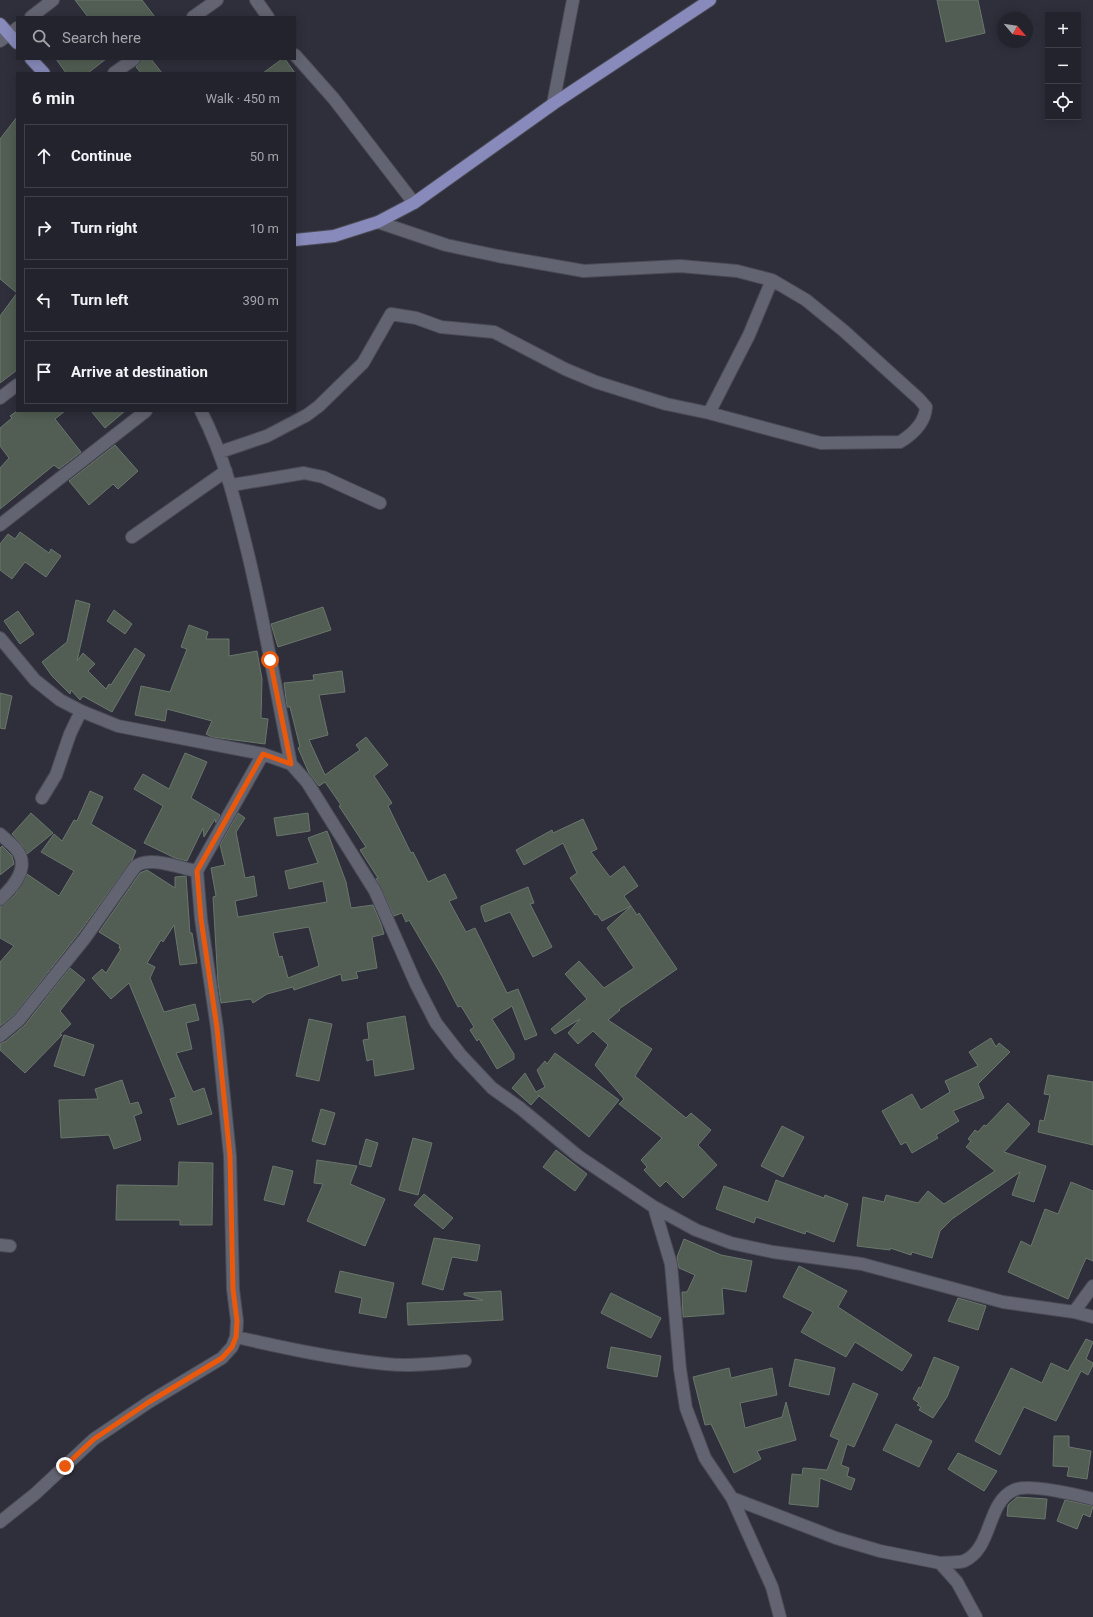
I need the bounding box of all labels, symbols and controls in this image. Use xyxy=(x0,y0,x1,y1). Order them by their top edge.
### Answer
north arrow xyxy=(997,12,1033,48)
map controls xyxy=(1045,12,1081,120)
button: + xyxy=(1045,12,1081,48)
search box xyxy=(16,16,296,60)
icon: search xyxy=(30,27,52,49)
text: Search here xyxy=(62,29,141,47)
button: − xyxy=(1045,48,1081,84)
button: locate xyxy=(1045,84,1081,120)
text: 6 min xyxy=(32,88,75,108)
text: Walk · 450 m xyxy=(205,91,280,106)
icon: ahead xyxy=(33,145,55,167)
text: Continue xyxy=(71,147,132,165)
text: 50 m xyxy=(250,149,279,164)
icon: right xyxy=(33,217,55,239)
text: Turn right xyxy=(71,219,137,237)
text: 10 m xyxy=(250,221,279,236)
icon: left xyxy=(33,289,55,311)
text: Turn left xyxy=(71,291,128,309)
text: 390 m xyxy=(242,293,279,308)
icon: arrive xyxy=(33,361,55,383)
text: Arrive at destination xyxy=(71,363,208,381)
route start xyxy=(261,651,279,669)
route end xyxy=(56,1457,74,1475)

